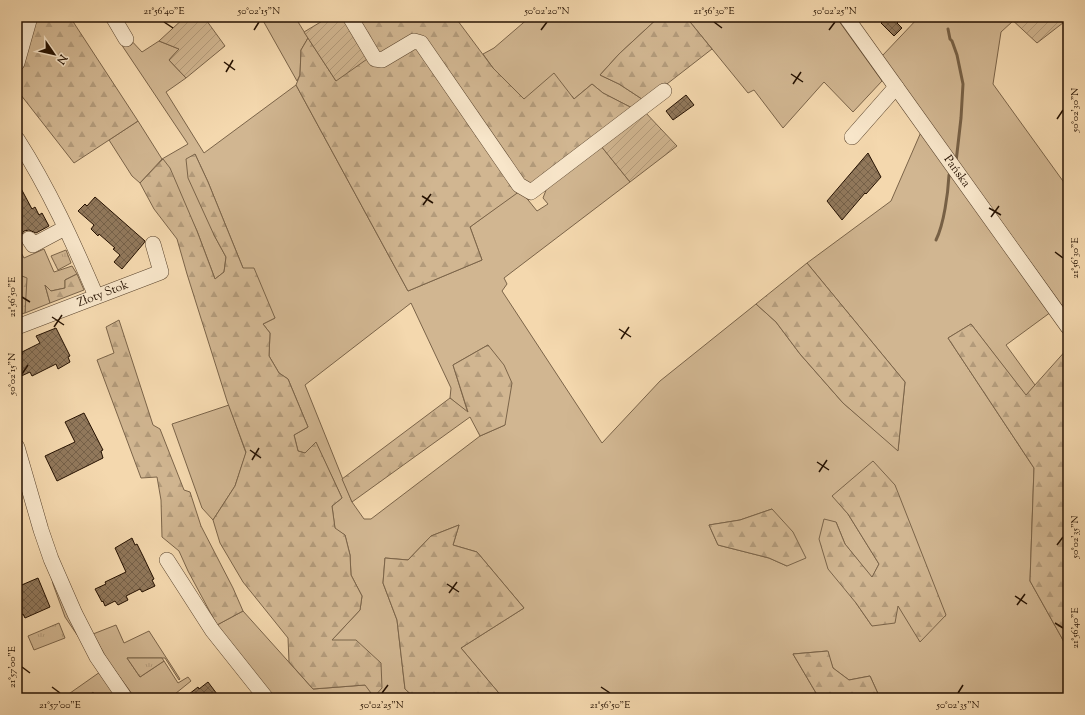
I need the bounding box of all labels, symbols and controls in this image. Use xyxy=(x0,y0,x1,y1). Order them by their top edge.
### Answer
text: 21°56'40"E xyxy=(144,4,185,19)
text: 50°02'15"N xyxy=(237,4,280,19)
text: 50°02'20"N xyxy=(523,4,570,19)
text: 21°56'30"E xyxy=(694,4,734,19)
text: 50°02'25"N xyxy=(812,4,857,19)
north arrow xyxy=(34,34,74,74)
text: N xyxy=(52,50,71,67)
text: 50°02'30"N xyxy=(1068,88,1083,133)
street label: Pańska xyxy=(939,152,975,192)
text: 21°56'30"E xyxy=(1068,238,1083,278)
street label: Złoty Stok xyxy=(75,276,132,312)
text: 21°56'50"E xyxy=(5,277,20,317)
text: 50°02'15"N xyxy=(5,353,20,396)
text: 50°02'35"N xyxy=(1068,516,1083,559)
text: 21°56'40"E xyxy=(1068,608,1083,649)
text: 21°57'00"E xyxy=(5,646,20,688)
text: 21°57'00"E xyxy=(39,698,81,713)
text: 50°02'25"N xyxy=(359,698,404,713)
text: 21°56'50"E xyxy=(590,698,630,713)
text: 50°02'35"N xyxy=(936,698,979,713)

